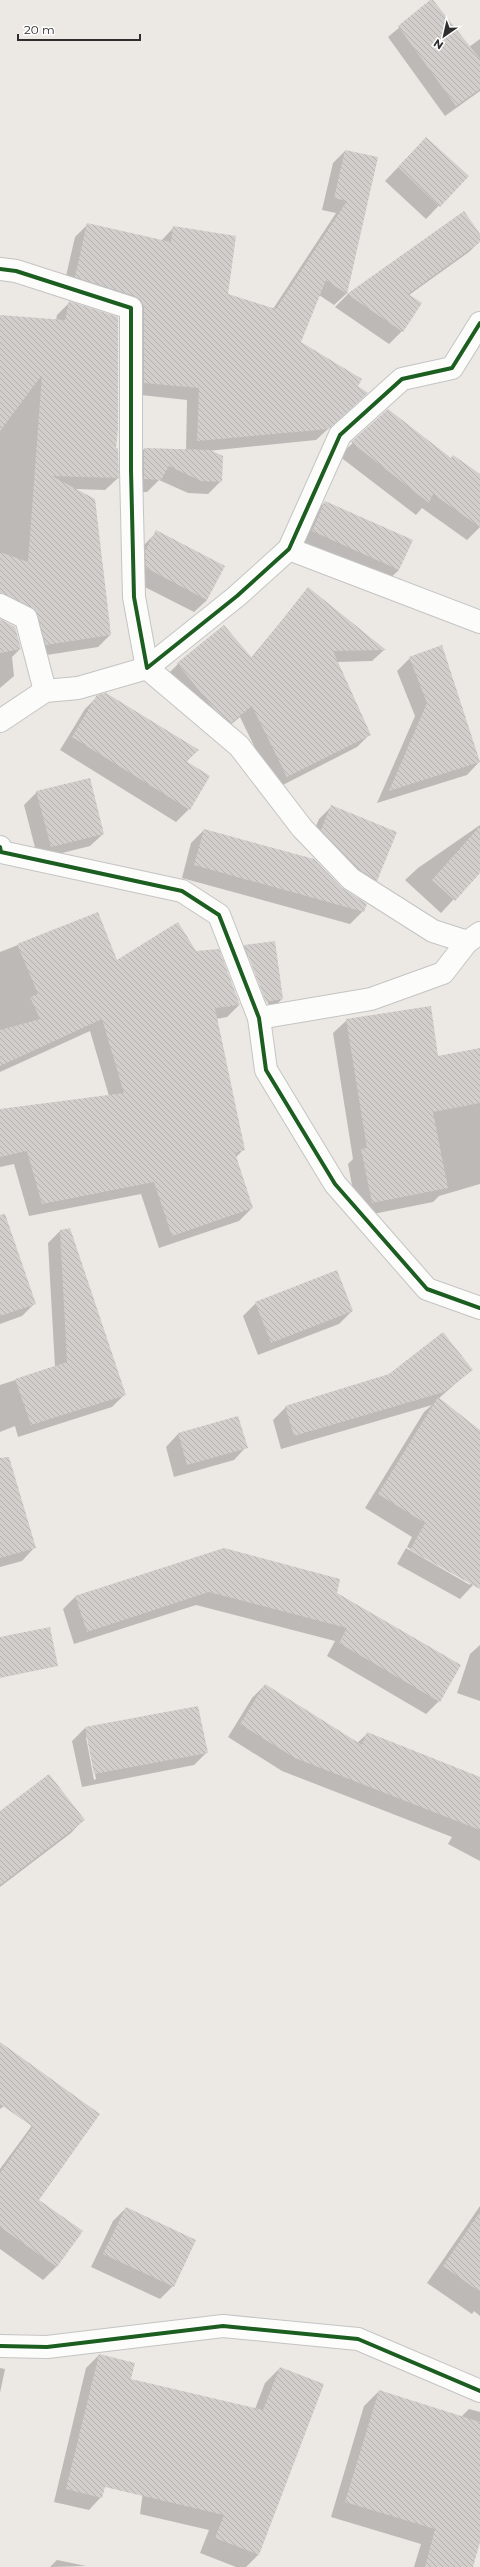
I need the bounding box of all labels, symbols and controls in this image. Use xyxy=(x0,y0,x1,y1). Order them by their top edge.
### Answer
scale bar xyxy=(18,16,140,42)
north arrow xyxy=(424,16,464,56)
text: 20 m xyxy=(24,22,55,37)
text: N xyxy=(431,36,446,53)

